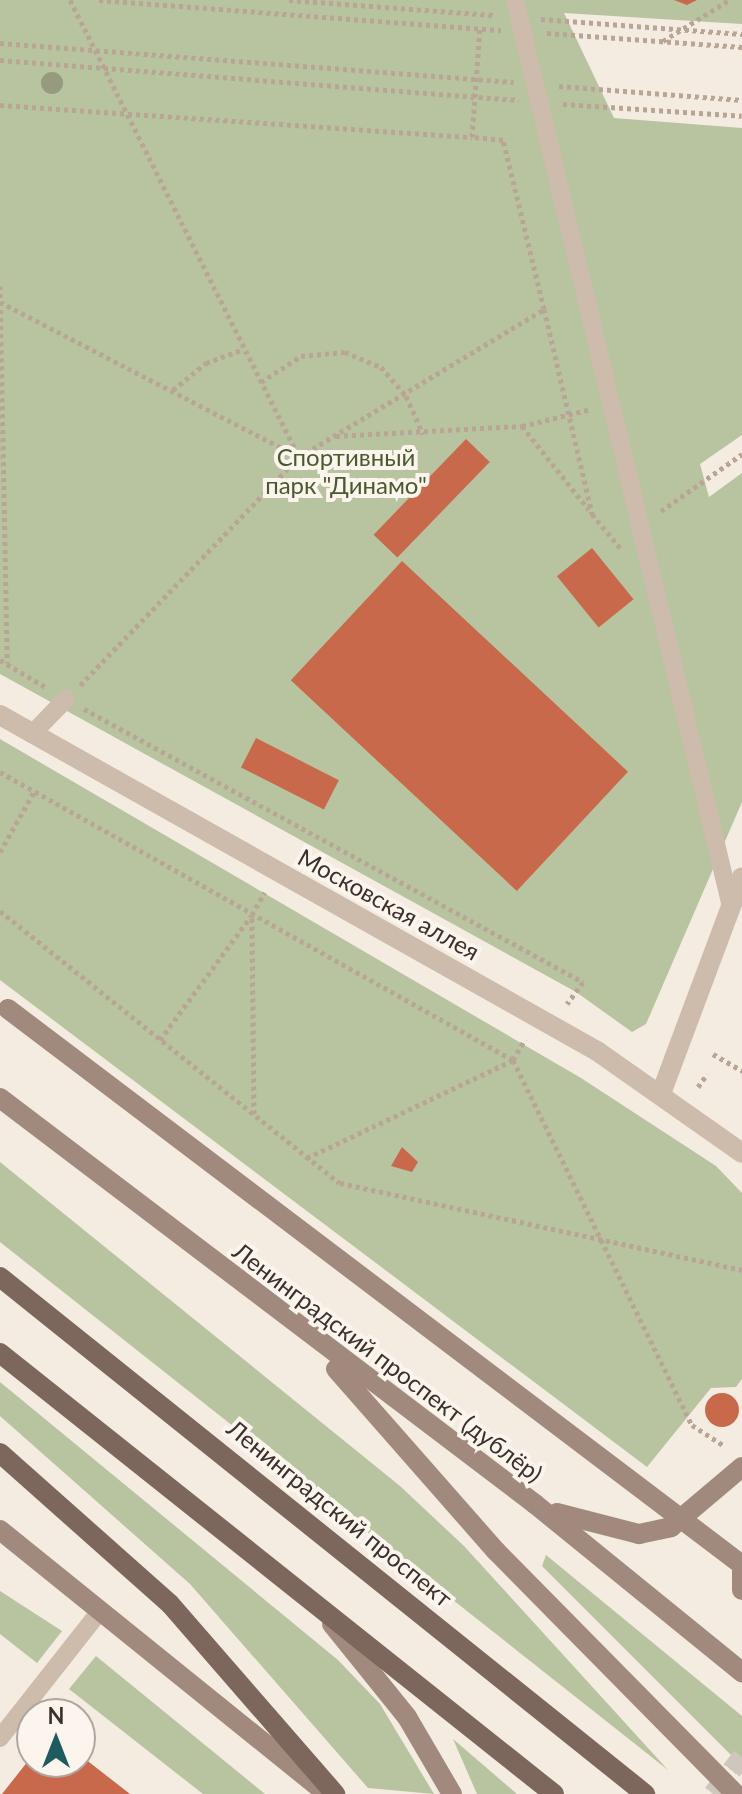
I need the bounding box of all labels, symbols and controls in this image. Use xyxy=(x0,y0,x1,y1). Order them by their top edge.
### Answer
park label: Спортивный парк "Динамо" xyxy=(265,443,427,499)
street label: Московская аллея xyxy=(293,842,485,966)
street label: Ленинградский проспект (дублёр) xyxy=(228,1236,548,1488)
street label: Ленинградский проспект xyxy=(222,1413,458,1613)
north arrow xyxy=(16,1698,96,1778)
text: N xyxy=(48,1702,64,1729)

